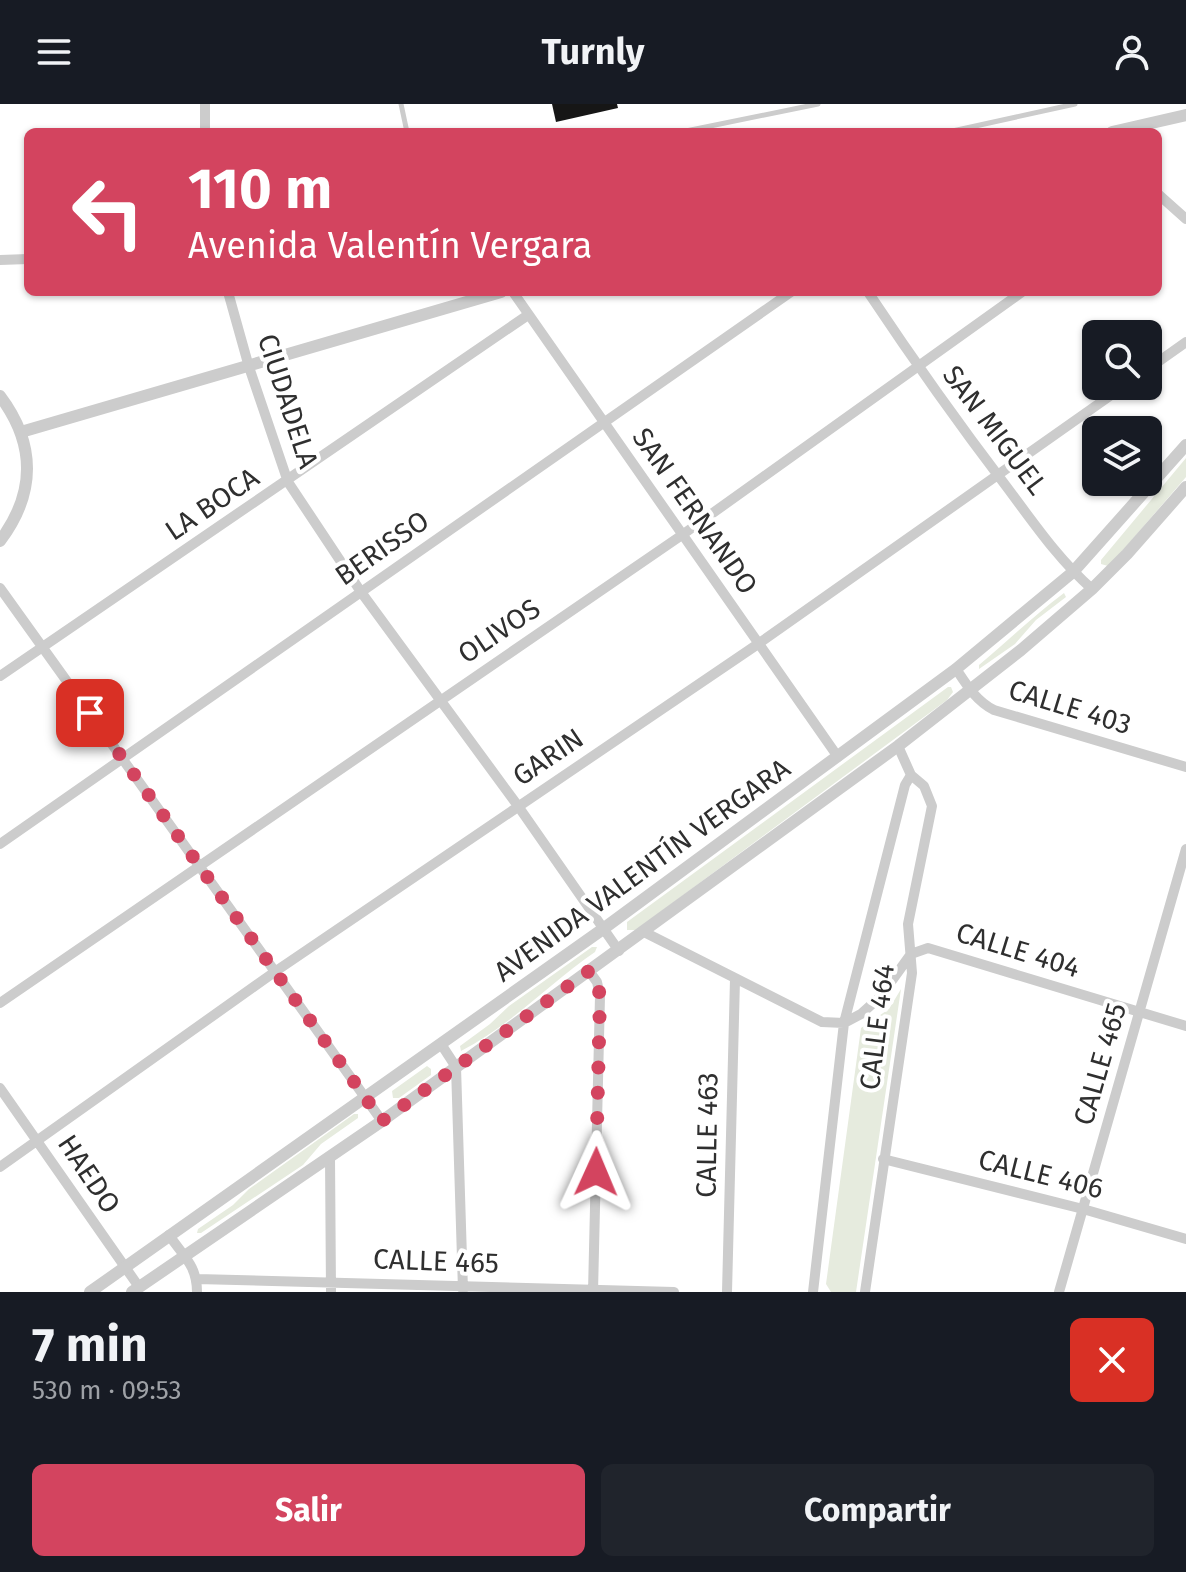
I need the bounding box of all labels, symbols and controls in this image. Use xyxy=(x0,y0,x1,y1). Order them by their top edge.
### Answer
icon: menu xyxy=(32,30,76,74)
text: Turnly xyxy=(542,30,644,74)
icon: person xyxy=(1110,30,1154,74)
text: 110 m xyxy=(188,156,332,223)
icon: left xyxy=(56,160,160,264)
text: Avenida Valentín Vergara xyxy=(188,224,592,268)
map controls xyxy=(1082,320,1162,496)
button: search xyxy=(1082,320,1162,400)
street label: CIUDADELA xyxy=(251,330,325,472)
street label: SAN MIGUEL xyxy=(936,359,1054,501)
button: layers xyxy=(1082,416,1162,496)
street label: SAN FERNANDO xyxy=(626,422,764,600)
street label: LA BOCA xyxy=(159,461,265,547)
street label: BERISSO xyxy=(329,504,435,592)
street label: OLIVOS xyxy=(452,592,546,670)
street label: CALLE 403 xyxy=(1005,673,1135,741)
pin xyxy=(56,679,124,747)
icon: arrive xyxy=(68,691,112,735)
street label: GARIN xyxy=(506,721,590,793)
street label: AVENIDA VALENTÍN VERGARA xyxy=(488,752,796,988)
street label: CALLE 404 xyxy=(952,916,1084,984)
street label: CALLE 464 xyxy=(853,962,901,1092)
street label: CALLE 465 xyxy=(1067,999,1133,1129)
street label: CALLE 463 xyxy=(689,1072,725,1198)
street label: HAEDO xyxy=(51,1129,127,1219)
position arrow xyxy=(554,1130,638,1214)
street label: CALLE 406 xyxy=(975,1143,1107,1205)
street label: CALLE 465 xyxy=(373,1242,499,1280)
text: 7 min xyxy=(32,1316,148,1374)
button: close xyxy=(1070,1318,1154,1402)
text: 530 m · 09:53 xyxy=(32,1375,182,1406)
button: Salir xyxy=(32,1464,585,1556)
button: Compartir xyxy=(601,1464,1154,1556)

